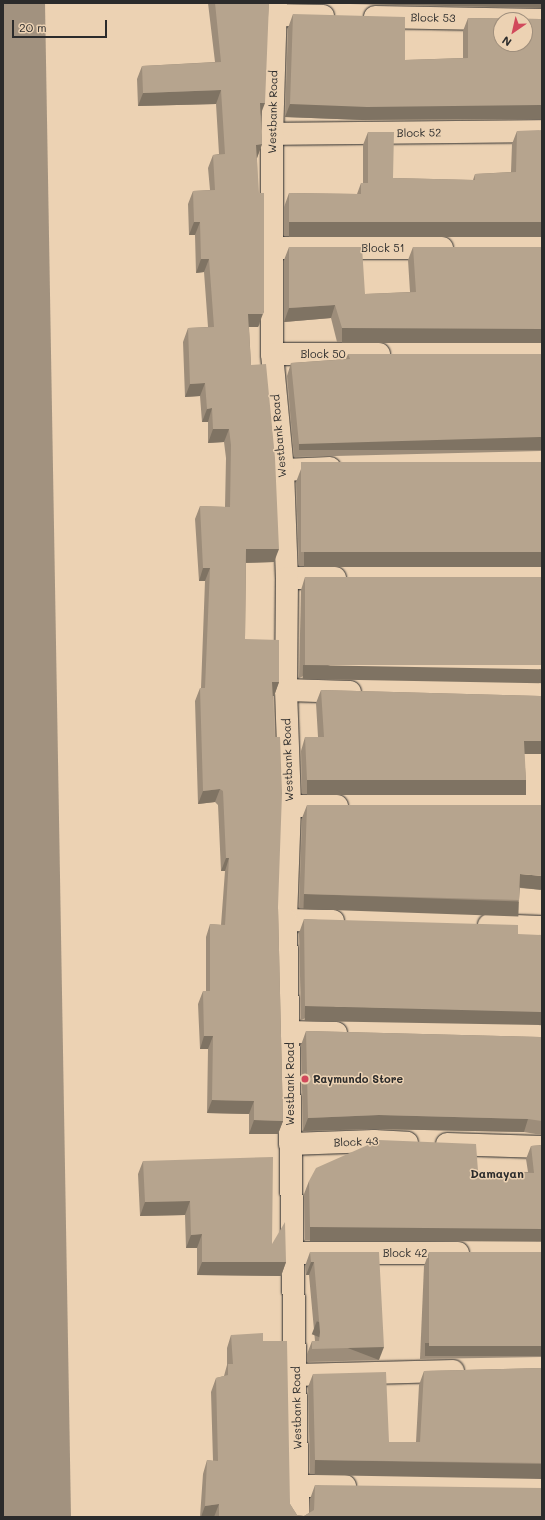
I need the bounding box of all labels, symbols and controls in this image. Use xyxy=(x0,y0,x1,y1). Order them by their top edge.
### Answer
street label: Block 53 xyxy=(410,11,456,25)
scale bar xyxy=(14,12,109,38)
north arrow xyxy=(493,12,533,52)
text: 20 m xyxy=(19,19,47,35)
text: N xyxy=(499,33,514,50)
street label: Westbank Road xyxy=(266,70,280,154)
street label: Block 52 xyxy=(397,126,441,140)
street label: Block 51 xyxy=(361,241,405,255)
street label: Block 50 xyxy=(300,347,346,361)
street label: Westbank Road xyxy=(269,394,289,478)
street label: Westbank Road xyxy=(280,718,296,802)
street label: Westbank Road xyxy=(283,1042,297,1126)
place label: Raymundo Store xyxy=(313,1072,403,1086)
marker: Raymundo Store xyxy=(300,1074,310,1084)
street label: Block 43 xyxy=(333,1135,379,1149)
district label: Damayan xyxy=(470,1167,524,1181)
street label: Block 42 xyxy=(383,1246,427,1260)
street label: Westbank Road xyxy=(290,1366,304,1450)

